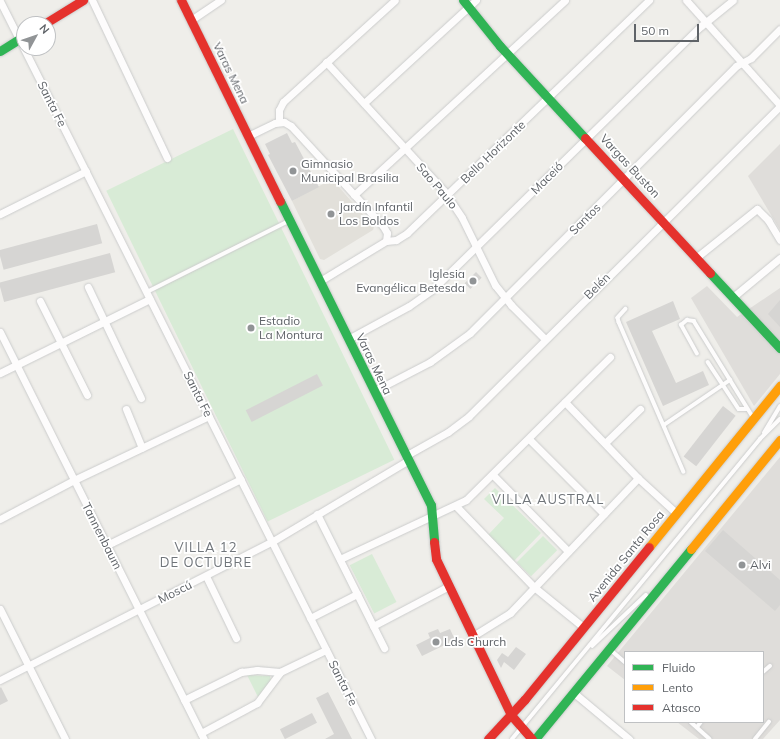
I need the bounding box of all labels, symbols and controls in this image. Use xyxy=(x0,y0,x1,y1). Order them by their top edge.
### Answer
north arrow xyxy=(16,16,56,56)
scale bar xyxy=(636,16,701,42)
text: N xyxy=(36,21,52,37)
text: 50 m xyxy=(641,23,669,38)
street label: Varas Mena xyxy=(210,40,252,106)
street label: Santa Fe xyxy=(34,79,70,129)
street label: Bello Horizonte xyxy=(458,118,528,186)
street label: Vargas Buston xyxy=(597,131,663,201)
place label: Gimnasio Municipal Brasilia xyxy=(301,157,399,185)
street label: Maceió xyxy=(528,159,566,197)
street label: Sao Paulo xyxy=(413,160,461,212)
marker: Gimnasio Municipal Brasilia xyxy=(288,166,298,176)
place label: Jardín Infantil Los Boldos xyxy=(339,200,413,228)
street label: Santos xyxy=(566,200,604,238)
marker: Jardín Infantil Los Boldos xyxy=(326,209,336,219)
place label: Iglesia Evangélica Betesda xyxy=(356,267,465,295)
street label: Belén xyxy=(581,270,613,302)
marker: Iglesia Evangélica Betesda xyxy=(468,276,478,286)
place label: Estadio La Montura xyxy=(259,314,323,342)
marker: Estadio La Montura xyxy=(246,323,256,333)
street label: Varas Mena xyxy=(353,331,395,397)
street label: Santa Fe xyxy=(180,369,216,419)
district label: VILLA AUSTRAL xyxy=(492,491,604,507)
street label: Tannenbaum xyxy=(79,500,125,572)
street label: Avenida Santa Rosa xyxy=(585,508,667,604)
district label: VILLA 12 DE OCTUBRE xyxy=(160,540,252,571)
place label: Alvi xyxy=(750,558,771,572)
marker: Alvi xyxy=(737,560,747,570)
street label: Moscú xyxy=(156,577,194,607)
place label: Lds Church xyxy=(444,635,506,649)
marker: Lds Church xyxy=(431,637,441,647)
legend xyxy=(624,651,764,723)
street label: Santa Fe xyxy=(325,658,361,708)
text: Fluido xyxy=(662,660,695,675)
text: Lento xyxy=(662,680,693,695)
text: Atasco xyxy=(662,700,701,715)

